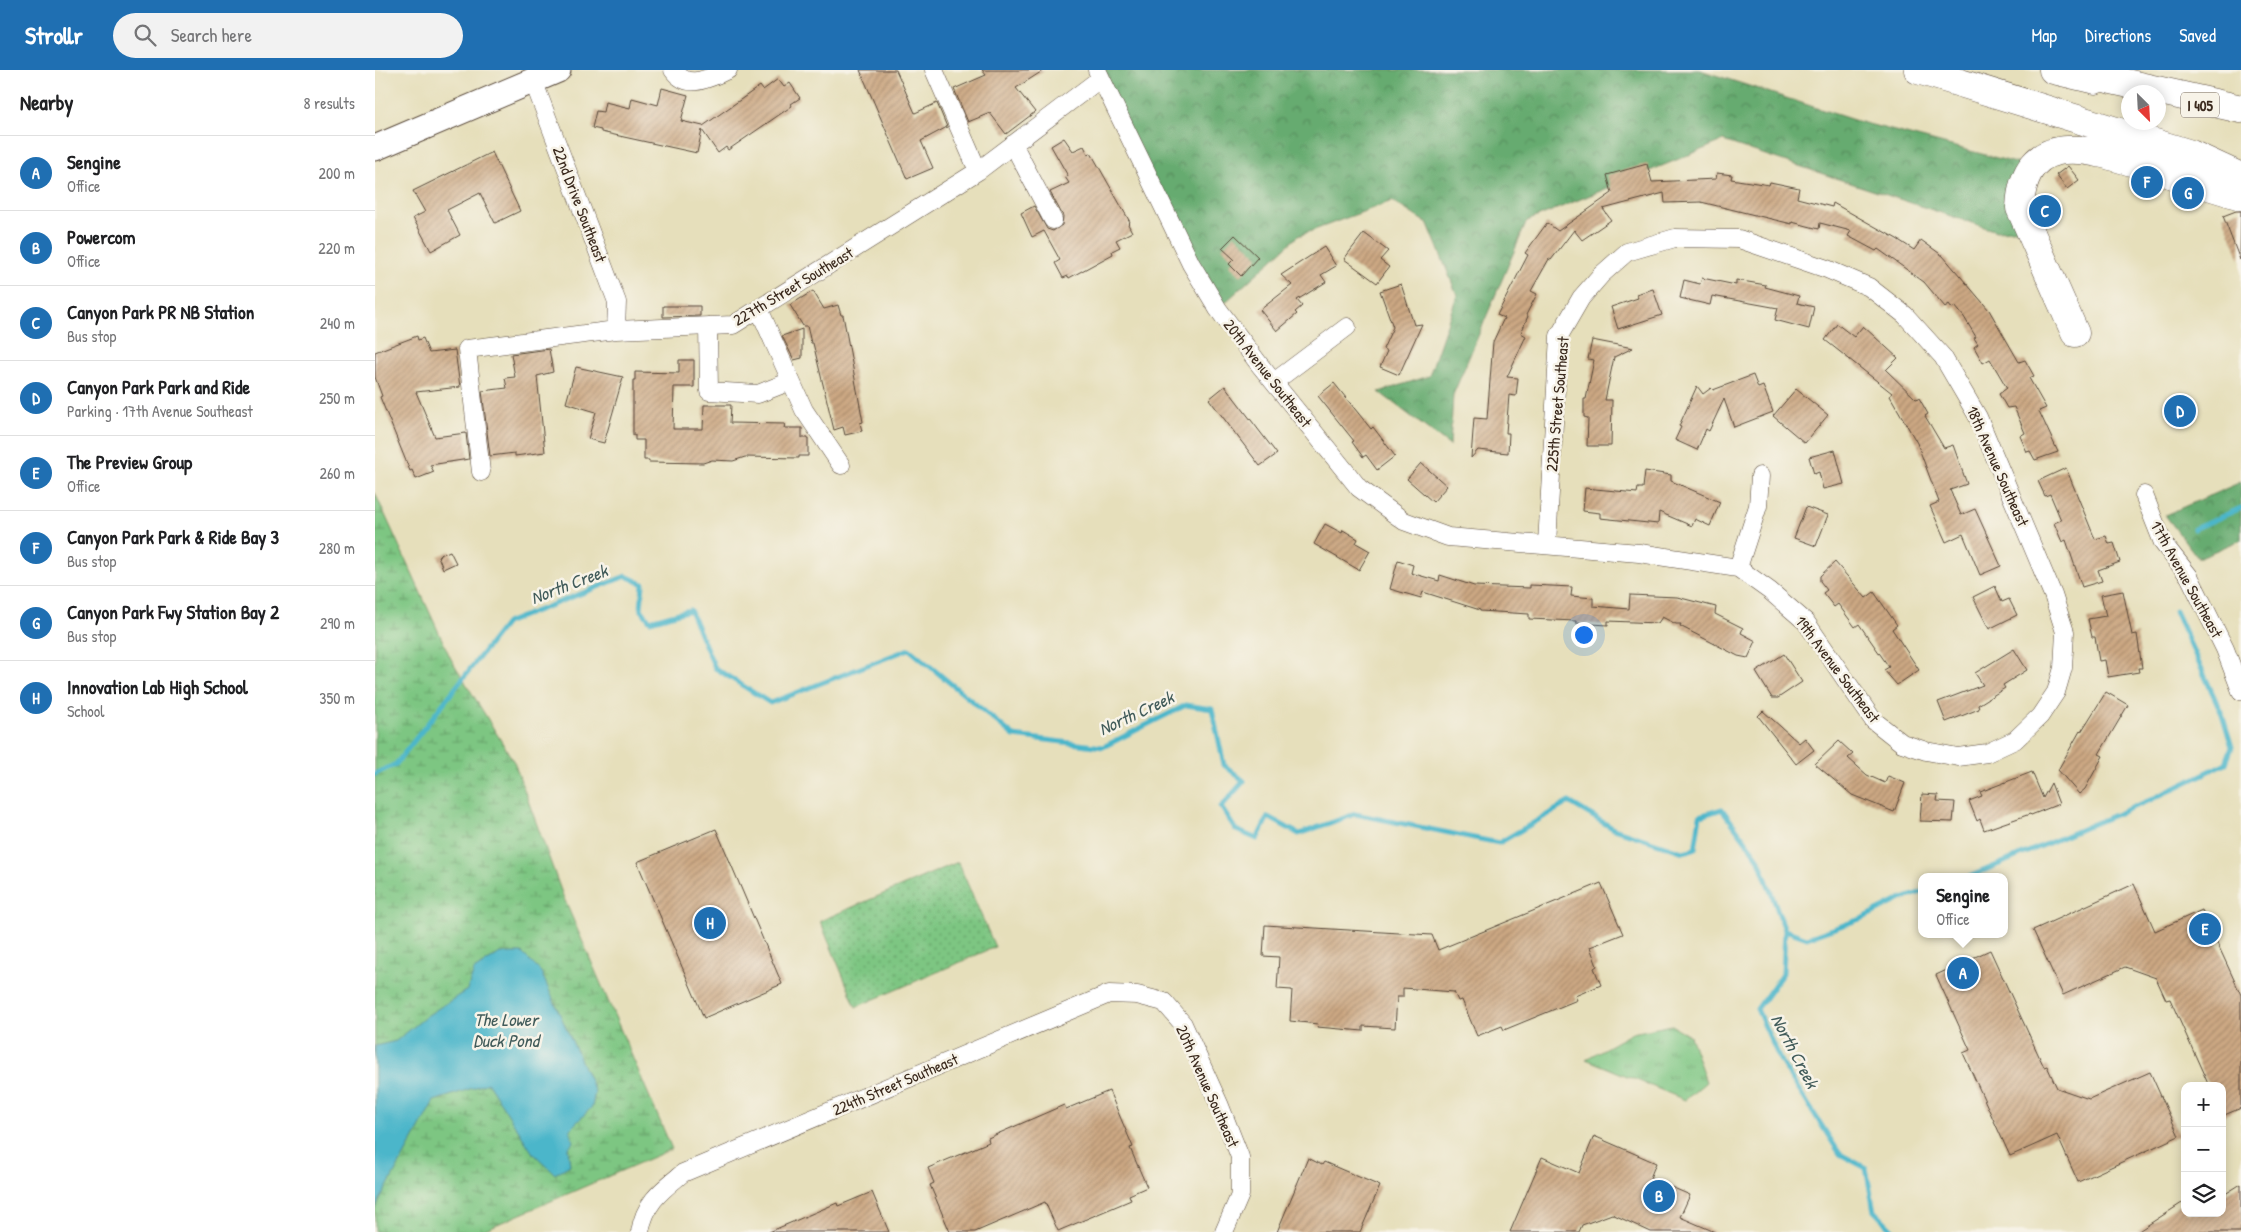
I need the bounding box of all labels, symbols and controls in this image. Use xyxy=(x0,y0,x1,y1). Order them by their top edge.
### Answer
search box xyxy=(113,13,463,58)
text: Strollr xyxy=(25,19,83,51)
icon: search xyxy=(131,21,159,49)
text: Search here xyxy=(171,22,252,48)
text: Map xyxy=(2032,23,2057,48)
text: Directions xyxy=(2085,23,2151,48)
text: Saved xyxy=(2179,23,2216,48)
north arrow xyxy=(2121,85,2166,130)
text: Nearby xyxy=(20,88,73,117)
text: 8 results xyxy=(303,92,355,114)
road number: I 405 xyxy=(2181,92,2219,118)
street label: 22nd Drive Southeast xyxy=(548,143,612,266)
text: Sengine xyxy=(67,149,121,175)
text: A xyxy=(32,162,40,184)
text: 200 m xyxy=(319,162,355,184)
pin: F xyxy=(2131,163,2163,201)
pin: G xyxy=(2172,174,2204,212)
text: Office xyxy=(67,175,100,197)
pin: C xyxy=(2029,192,2061,230)
text: Powercom xyxy=(67,224,135,250)
text: B xyxy=(32,237,40,259)
text: 220 m xyxy=(318,237,355,259)
street label: 227th Street Southeast xyxy=(729,241,858,331)
text: Office xyxy=(67,250,100,272)
text: Canyon Park PR NB Station xyxy=(67,299,254,325)
text: C xyxy=(32,312,40,334)
text: 240 m xyxy=(320,312,355,334)
street label: 20th Avenue Southeast xyxy=(1219,314,1317,432)
text: Bus stop xyxy=(67,325,116,347)
street label: 225th Street Southeast xyxy=(1540,335,1574,472)
text: Canyon Park Park and Ride xyxy=(67,374,250,400)
text: D xyxy=(32,387,40,409)
text: 250 m xyxy=(319,387,355,409)
pin: D xyxy=(2164,392,2196,430)
text: Parking · 17th Avenue Southeast xyxy=(67,400,253,422)
street label: 18th Avenue Southeast xyxy=(1962,402,2035,530)
text: The Preview Group xyxy=(67,449,192,475)
text: E xyxy=(32,462,40,484)
text: 260 m xyxy=(319,462,355,484)
text: Office xyxy=(67,475,100,497)
street label: 17th Avenue Southeast xyxy=(2146,517,2229,642)
text: Canyon Park Park & Ride Bay 3 xyxy=(67,524,279,550)
text: F xyxy=(33,537,39,559)
text: 280 m xyxy=(319,537,355,559)
text: Bus stop xyxy=(67,550,116,572)
water label: North Creek xyxy=(527,557,612,610)
text: Canyon Park Fwy Station Bay 2 xyxy=(67,599,279,625)
street label: 19th Avenue Southeast xyxy=(1791,611,1886,727)
text: G xyxy=(32,612,40,634)
text: 290 m xyxy=(320,612,355,634)
your location xyxy=(1571,622,1597,648)
text: Bus stop xyxy=(67,625,116,647)
text: Innovation Lab High School xyxy=(67,674,248,700)
water label: North Creek xyxy=(1094,684,1179,741)
text: H xyxy=(32,687,40,709)
text: 350 m xyxy=(319,687,355,709)
text: School xyxy=(67,700,104,722)
popup xyxy=(1918,873,2008,938)
text: Sengine xyxy=(1936,882,1990,908)
pin: H xyxy=(694,904,726,942)
text: Office xyxy=(1936,908,1970,930)
pin: E xyxy=(2189,910,2221,948)
pin: A xyxy=(1947,954,1979,992)
water label: The Lower Duck Pond xyxy=(473,1007,542,1053)
water label: North Creek xyxy=(1765,1010,1826,1094)
street label: 20th Avenue Southeast xyxy=(1171,1021,1245,1151)
street label: 224th Street Southeast xyxy=(829,1047,962,1120)
map controls xyxy=(2181,1082,2226,1217)
button: + xyxy=(2181,1082,2226,1127)
button: − xyxy=(2181,1127,2226,1172)
button: layers xyxy=(2181,1172,2226,1217)
pin: B xyxy=(1643,1177,1675,1215)

